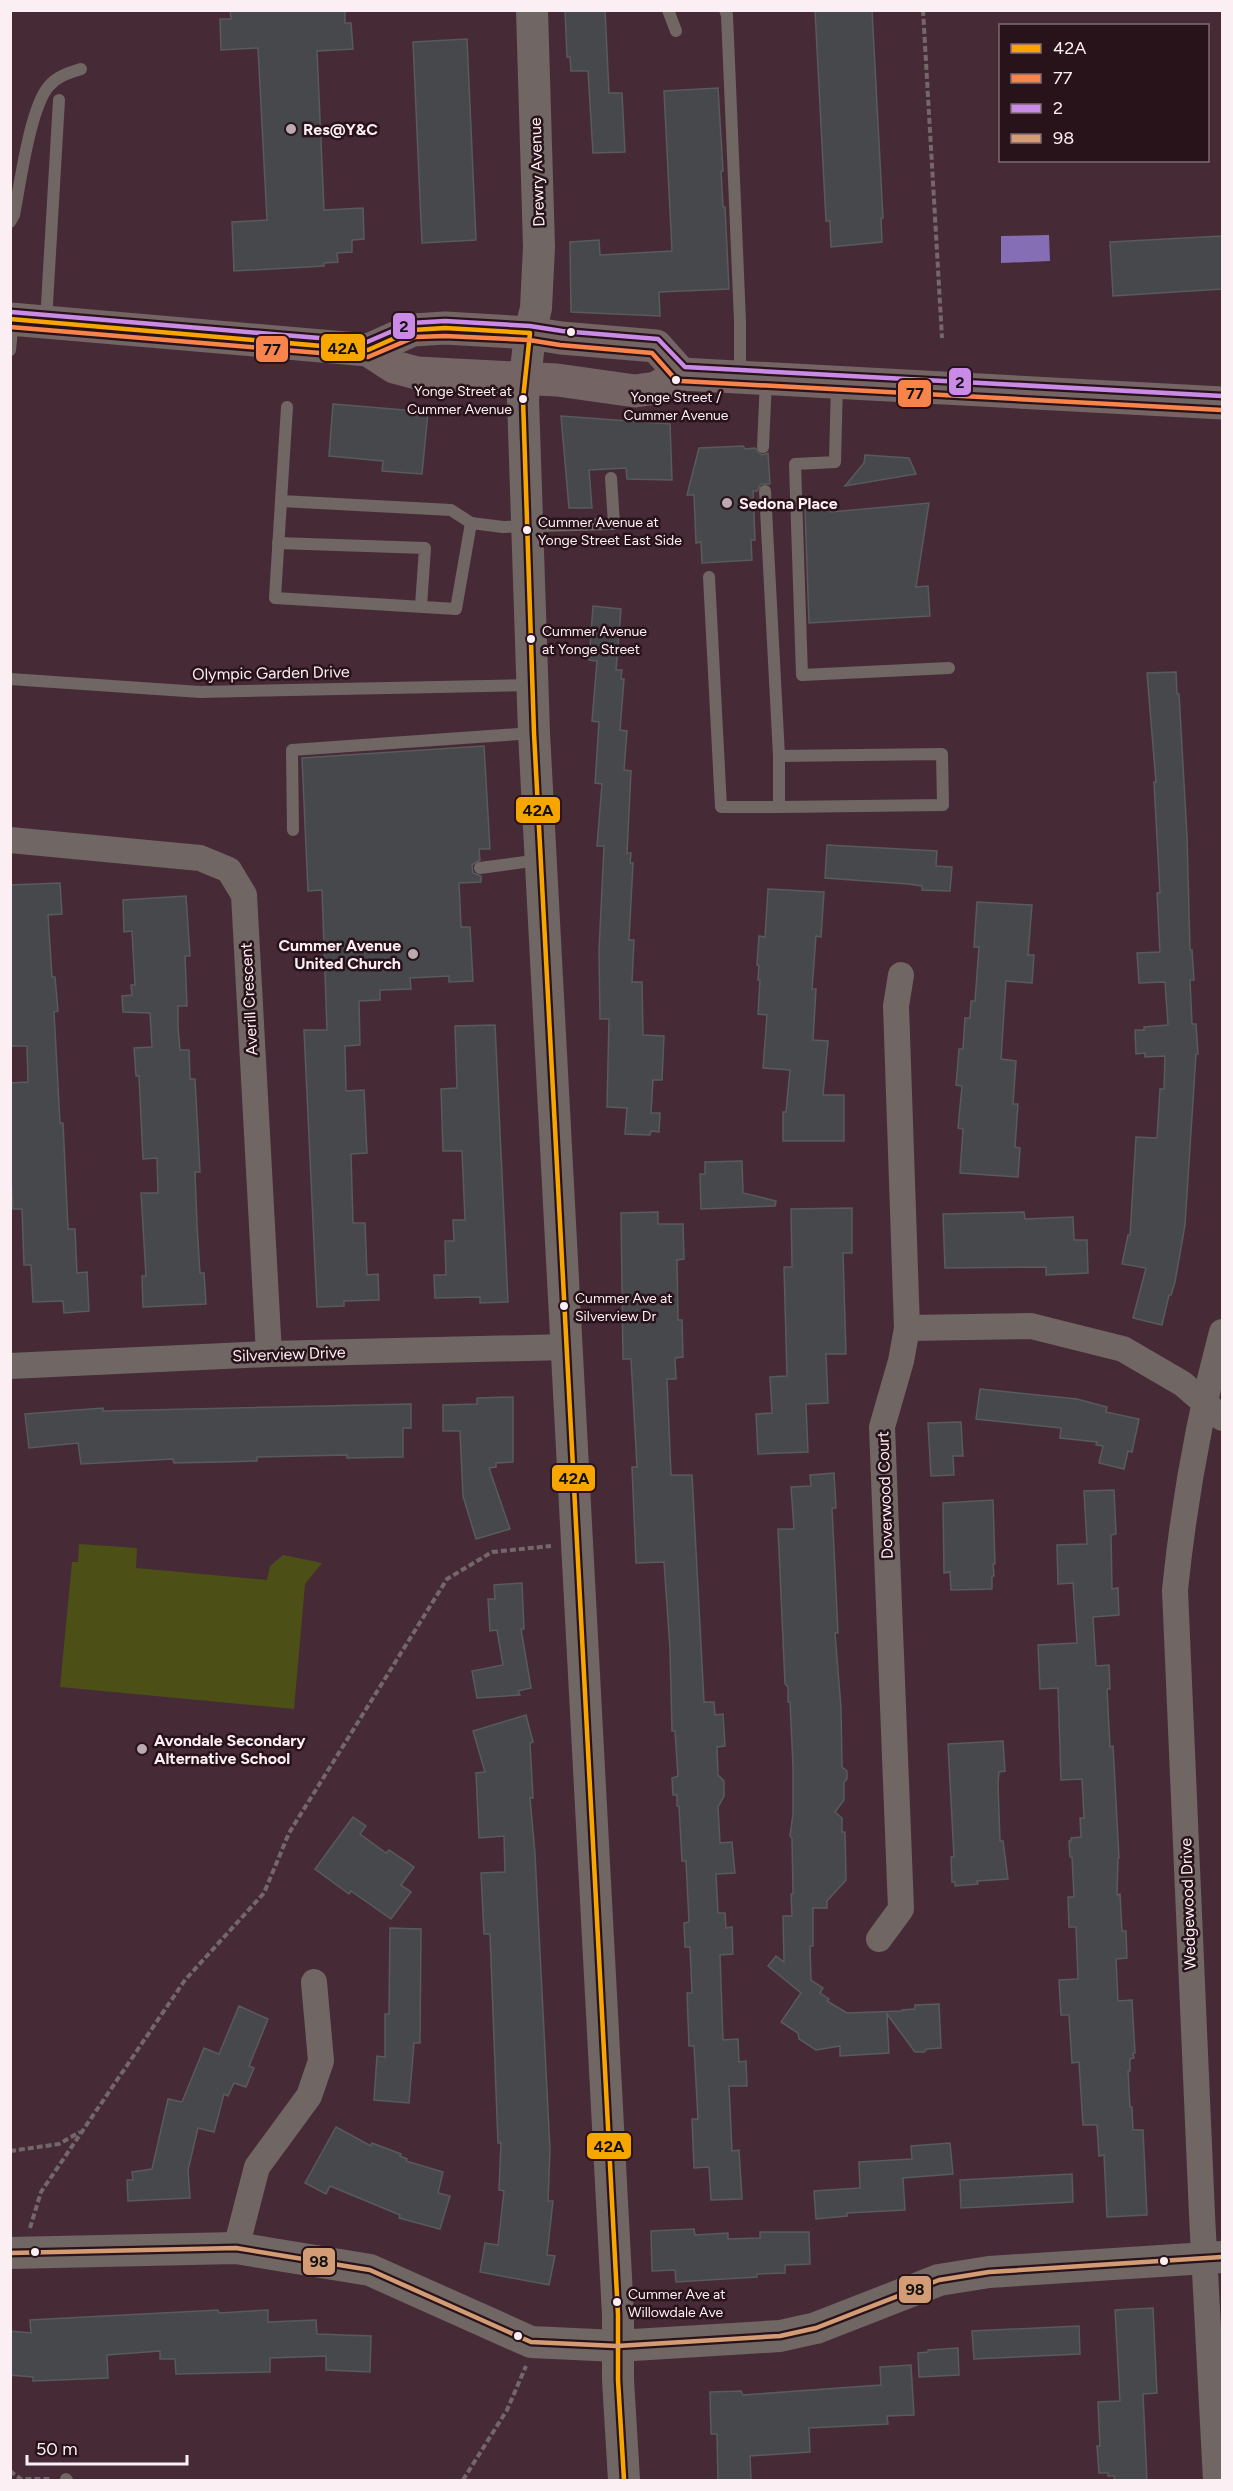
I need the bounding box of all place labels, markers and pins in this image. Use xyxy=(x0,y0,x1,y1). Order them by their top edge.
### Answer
place label: Res@Y&C xyxy=(303,120,378,139)
marker: Res@Y&C xyxy=(284,122,298,136)
unlabelled marker xyxy=(565,326,577,338)
marker: Yonge Street / Cummer Avenue xyxy=(670,374,682,386)
place label: Yonge Street at Cummer Avenue xyxy=(407,383,512,418)
place label: Yonge Street / Cummer Avenue xyxy=(624,389,729,424)
marker: Yonge Street at Cummer Avenue xyxy=(517,393,529,405)
place label: Sedona Place xyxy=(739,494,838,513)
marker: Sedona Place xyxy=(720,496,734,510)
place label: Cummer Avenue at Yonge Street East Side xyxy=(538,514,682,549)
marker: Cummer Avenue at Yonge Street East Side xyxy=(521,524,533,536)
place label: Cummer Avenue at Yonge Street xyxy=(542,623,647,658)
marker: Cummer Avenue at Yonge Street xyxy=(525,633,537,645)
place label: Cummer Avenue United Church xyxy=(278,936,401,973)
marker: Cummer Avenue United Church xyxy=(406,947,420,961)
place label: Cummer Ave at Silverview Dr xyxy=(575,1290,673,1325)
marker: Cummer Ave at Silverview Dr xyxy=(558,1300,570,1312)
place label: Avondale Secondary Alternative School xyxy=(154,1731,306,1768)
marker: Avondale Secondary Alternative School xyxy=(135,1742,149,1756)
unlabelled marker xyxy=(29,2246,41,2258)
unlabelled marker xyxy=(1158,2255,1170,2267)
place label: Cummer Ave at Willowdale Ave xyxy=(628,2286,726,2321)
marker: Cummer Ave at Willowdale Ave xyxy=(611,2296,623,2308)
unlabelled marker xyxy=(512,2330,524,2342)

